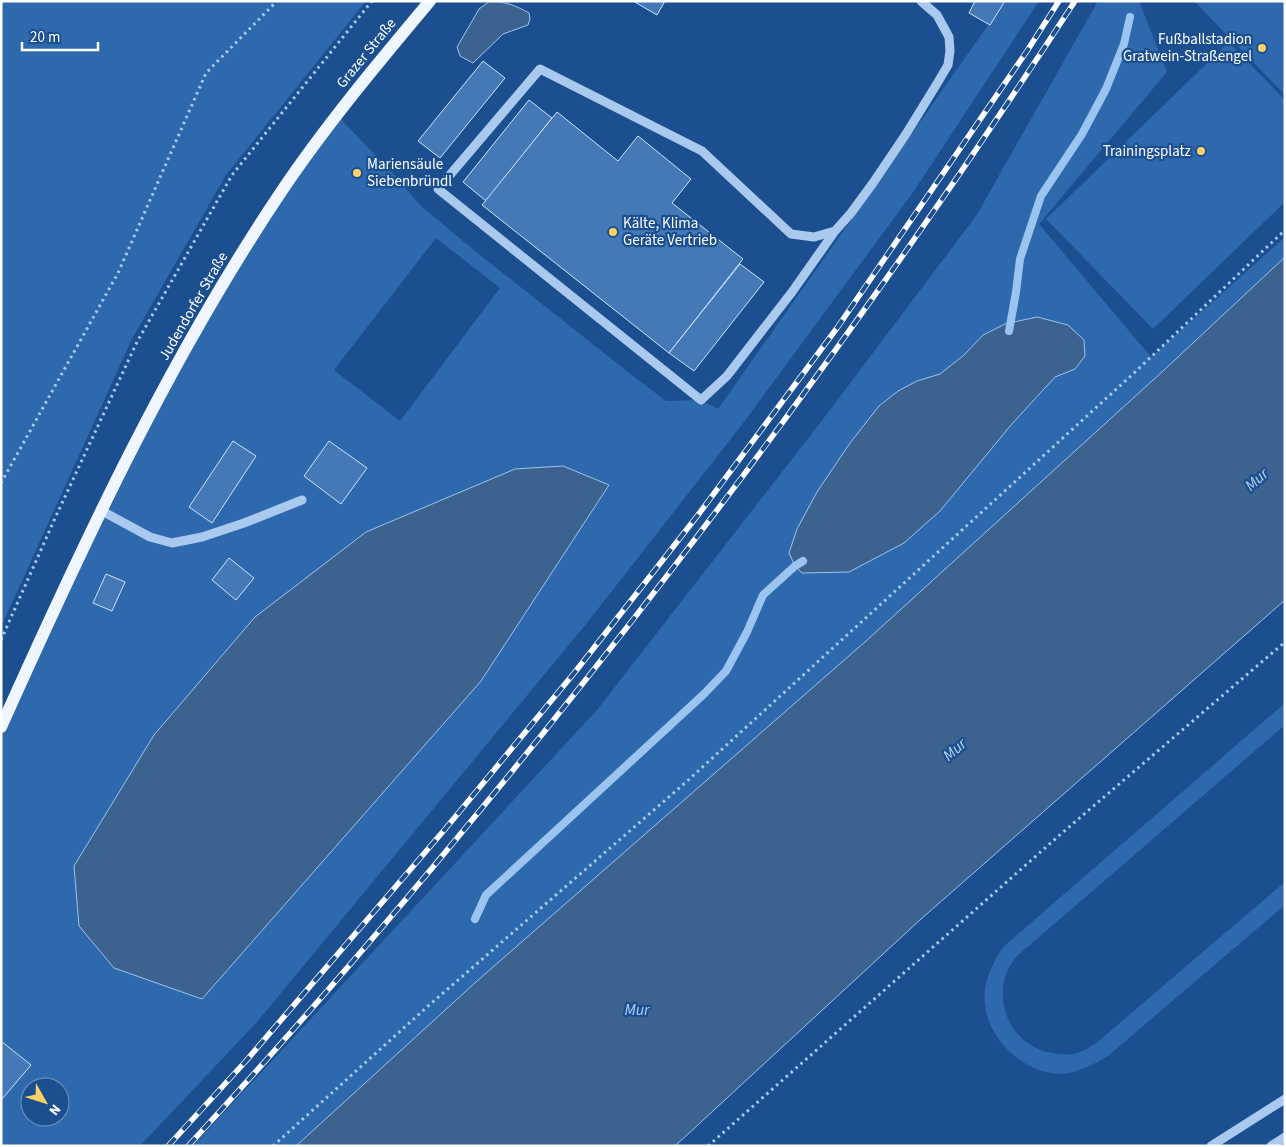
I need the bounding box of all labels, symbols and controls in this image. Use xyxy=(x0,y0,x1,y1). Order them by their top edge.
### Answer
street label: Grazer Straße xyxy=(332,14,401,93)
scale bar xyxy=(22,20,99,52)
text: 20 m xyxy=(30,27,60,48)
place label: Fußballstadion Gratwein-Straßengel xyxy=(1123,29,1252,67)
marker: Fußballstadion Gratwein-Straßengel xyxy=(1256,42,1268,54)
place label: Trainingsplatz xyxy=(1103,141,1191,162)
marker: Trainingsplatz xyxy=(1195,145,1207,157)
place label: Mariensäule Siebenbründl xyxy=(367,154,452,192)
marker: Mariensäule Siebenbründl xyxy=(351,167,363,179)
place label: Kälte, Klima Geräte Vertrieb xyxy=(623,213,717,251)
marker: Kälte, Klima Geräte Vertrieb xyxy=(607,226,619,238)
street label: Judendorfer Straße xyxy=(154,248,233,364)
water label: Mur xyxy=(1240,462,1274,496)
water label: Mur xyxy=(938,732,972,766)
water label: Mur xyxy=(624,999,651,1021)
north arrow xyxy=(20,1077,70,1127)
text: N xyxy=(44,1100,65,1119)

